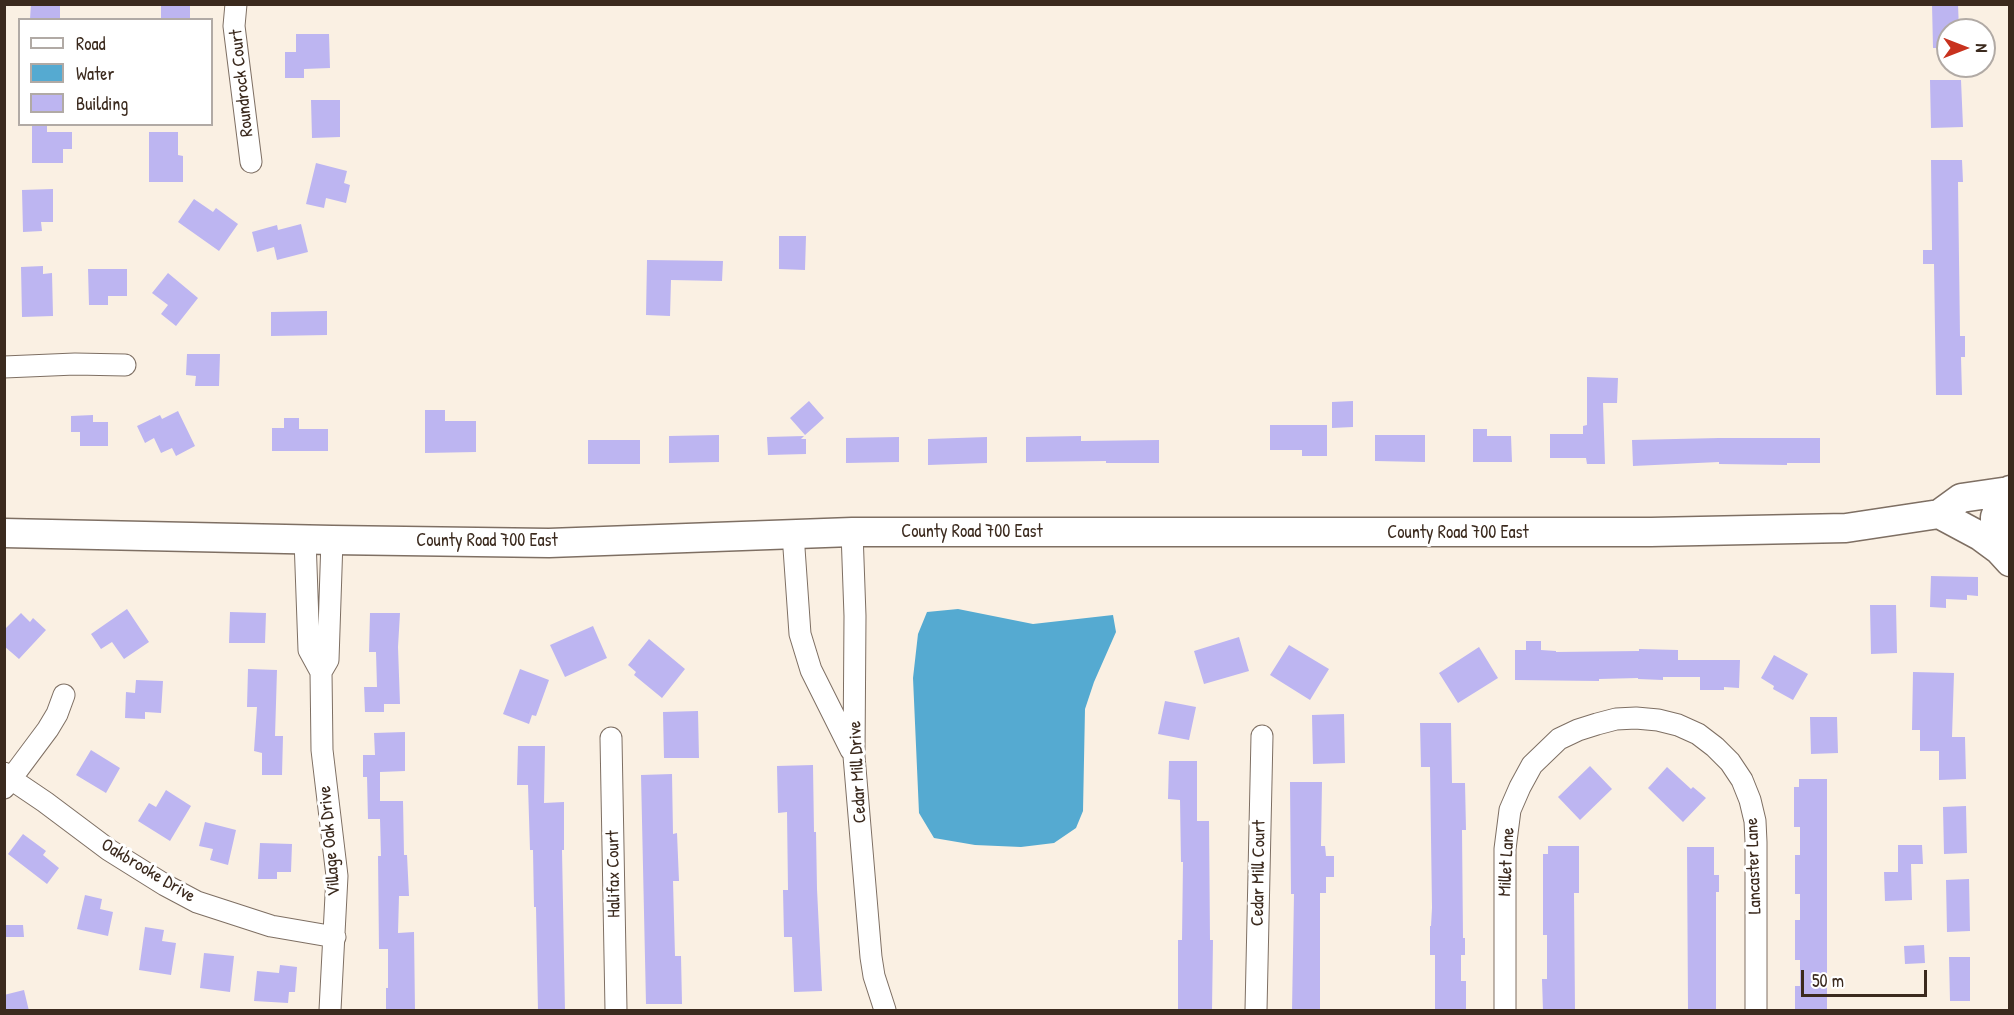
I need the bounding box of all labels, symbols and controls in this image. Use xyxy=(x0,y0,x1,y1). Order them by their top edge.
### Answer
legend xyxy=(18,18,213,126)
north arrow xyxy=(1936,18,1996,78)
street label: Roundrock Court xyxy=(226,28,258,138)
text: Road xyxy=(76,31,106,56)
text: N xyxy=(1971,44,1993,52)
text: Water xyxy=(76,61,114,86)
text: Building xyxy=(76,91,128,116)
street label: County Road 700 East xyxy=(901,521,1043,543)
street label: County Road 700 East xyxy=(1387,522,1529,544)
street label: County Road 700 East xyxy=(416,530,558,552)
street label: Cedar Mill Drive xyxy=(845,720,871,824)
street label: Village Oak Drive xyxy=(314,785,346,897)
street label: Lancaster Lane xyxy=(1742,817,1766,915)
street label: Cedar Mill Court xyxy=(1247,820,1271,926)
street label: Millet Lane xyxy=(1494,827,1520,897)
street label: Halifax Court xyxy=(602,830,626,918)
street label: Oakbrooke Drive xyxy=(97,834,199,908)
scale bar xyxy=(1804,958,1930,996)
text: 50 m xyxy=(1812,968,1844,993)

